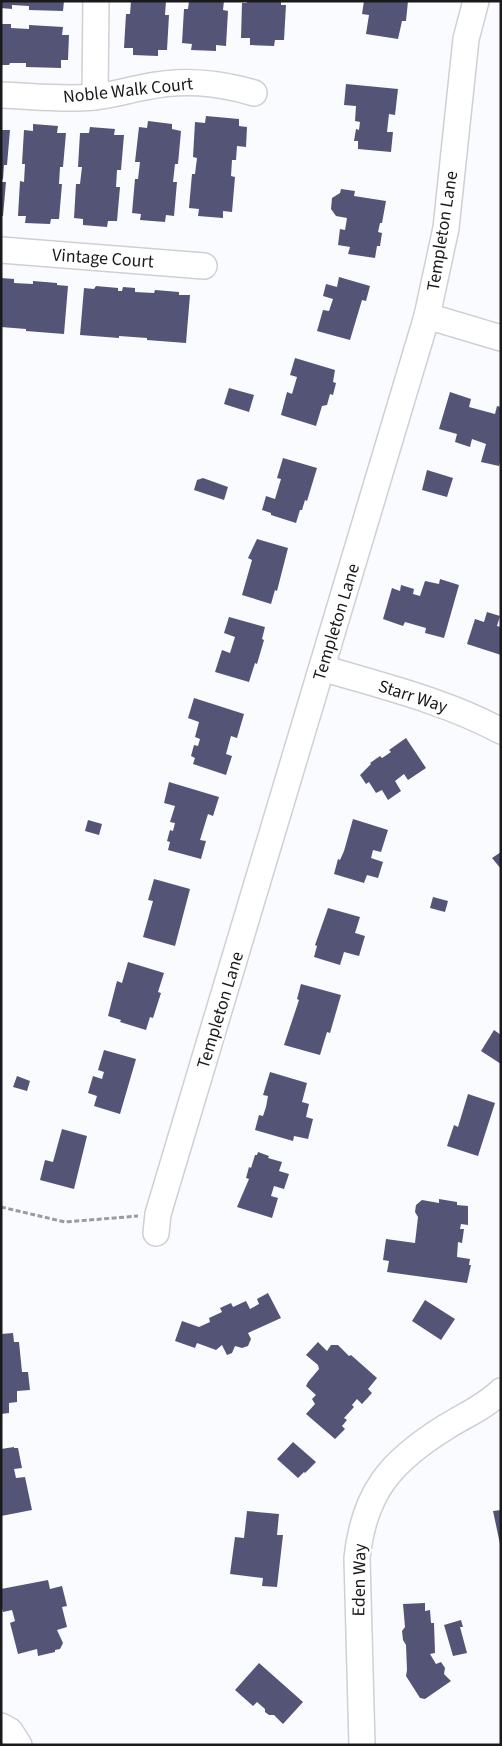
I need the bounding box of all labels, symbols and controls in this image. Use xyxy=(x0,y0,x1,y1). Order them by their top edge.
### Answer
street label: Noble Walk Court xyxy=(62,71,194,110)
street label: Templeton Lane xyxy=(421,169,464,293)
street label: Vintage Court xyxy=(51,242,155,275)
street label: Templeton Lane xyxy=(307,560,366,684)
street label: Starr Way xyxy=(375,674,451,720)
street label: Templeton Lane xyxy=(191,948,250,1072)
street label: Eden Way xyxy=(346,1543,373,1617)

